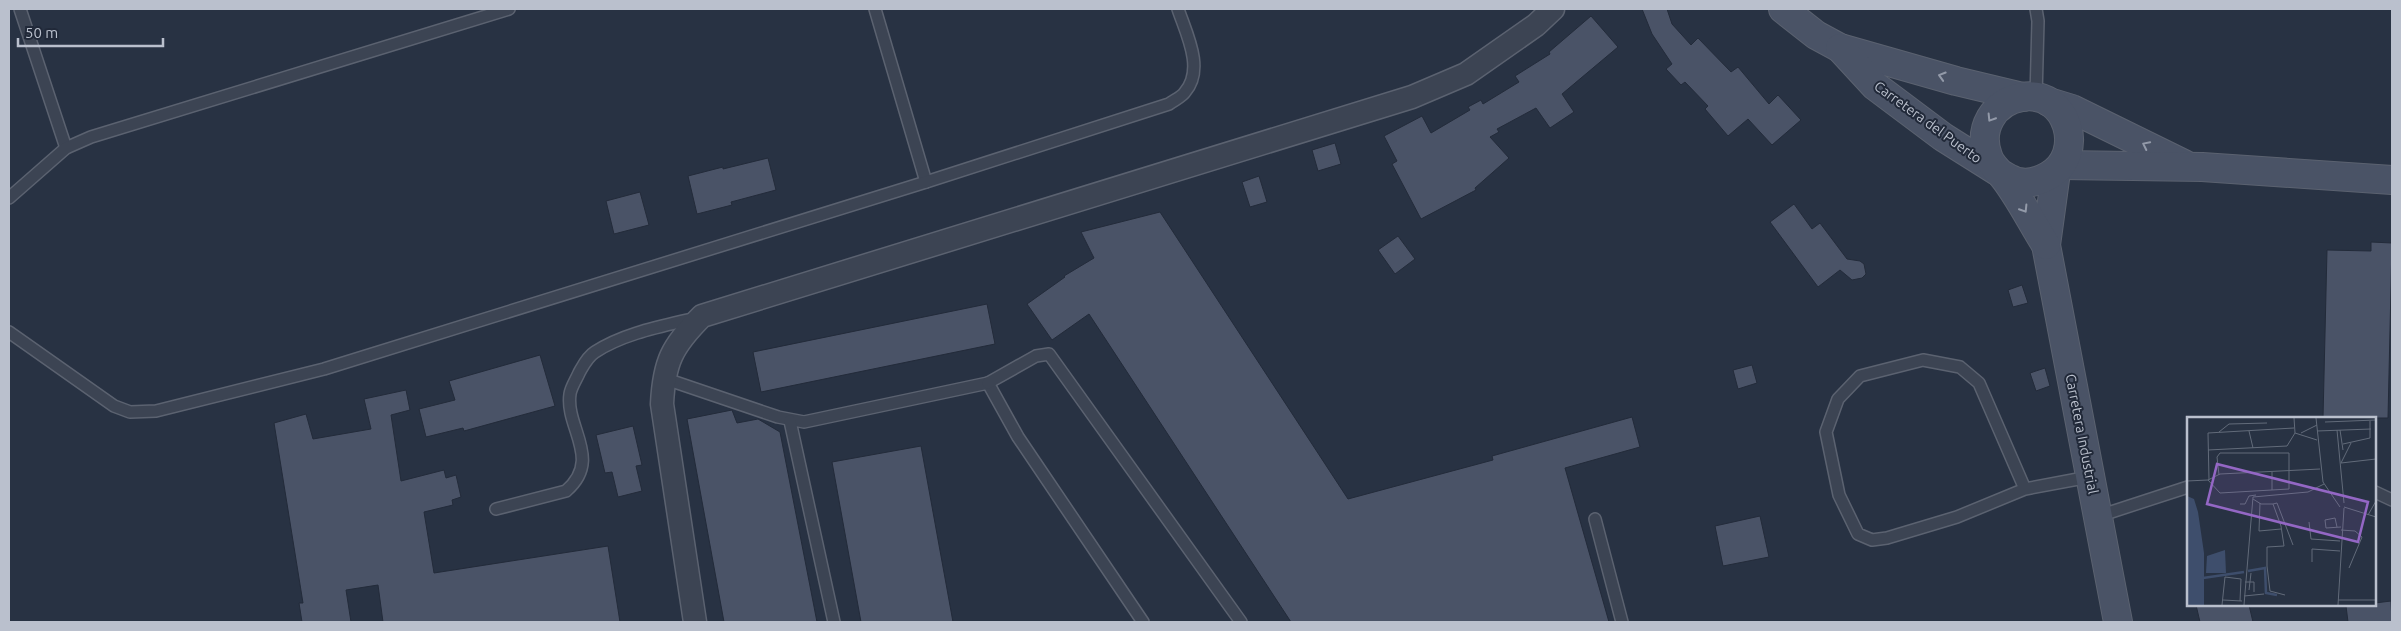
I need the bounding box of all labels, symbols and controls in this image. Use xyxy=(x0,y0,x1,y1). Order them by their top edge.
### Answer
scale bar xyxy=(18,15,162,47)
text: 50 m xyxy=(25,24,58,41)
one-way arrow xyxy=(1938,72,1947,82)
street label: Carretera del Puerto xyxy=(1871,78,1985,166)
one-way arrow xyxy=(1988,112,1998,121)
one-way arrow xyxy=(2143,142,2152,152)
one-way arrow xyxy=(2017,204,2027,213)
street label: Carretera Industrial xyxy=(2063,373,2102,496)
inset map xyxy=(2187,417,2376,606)

